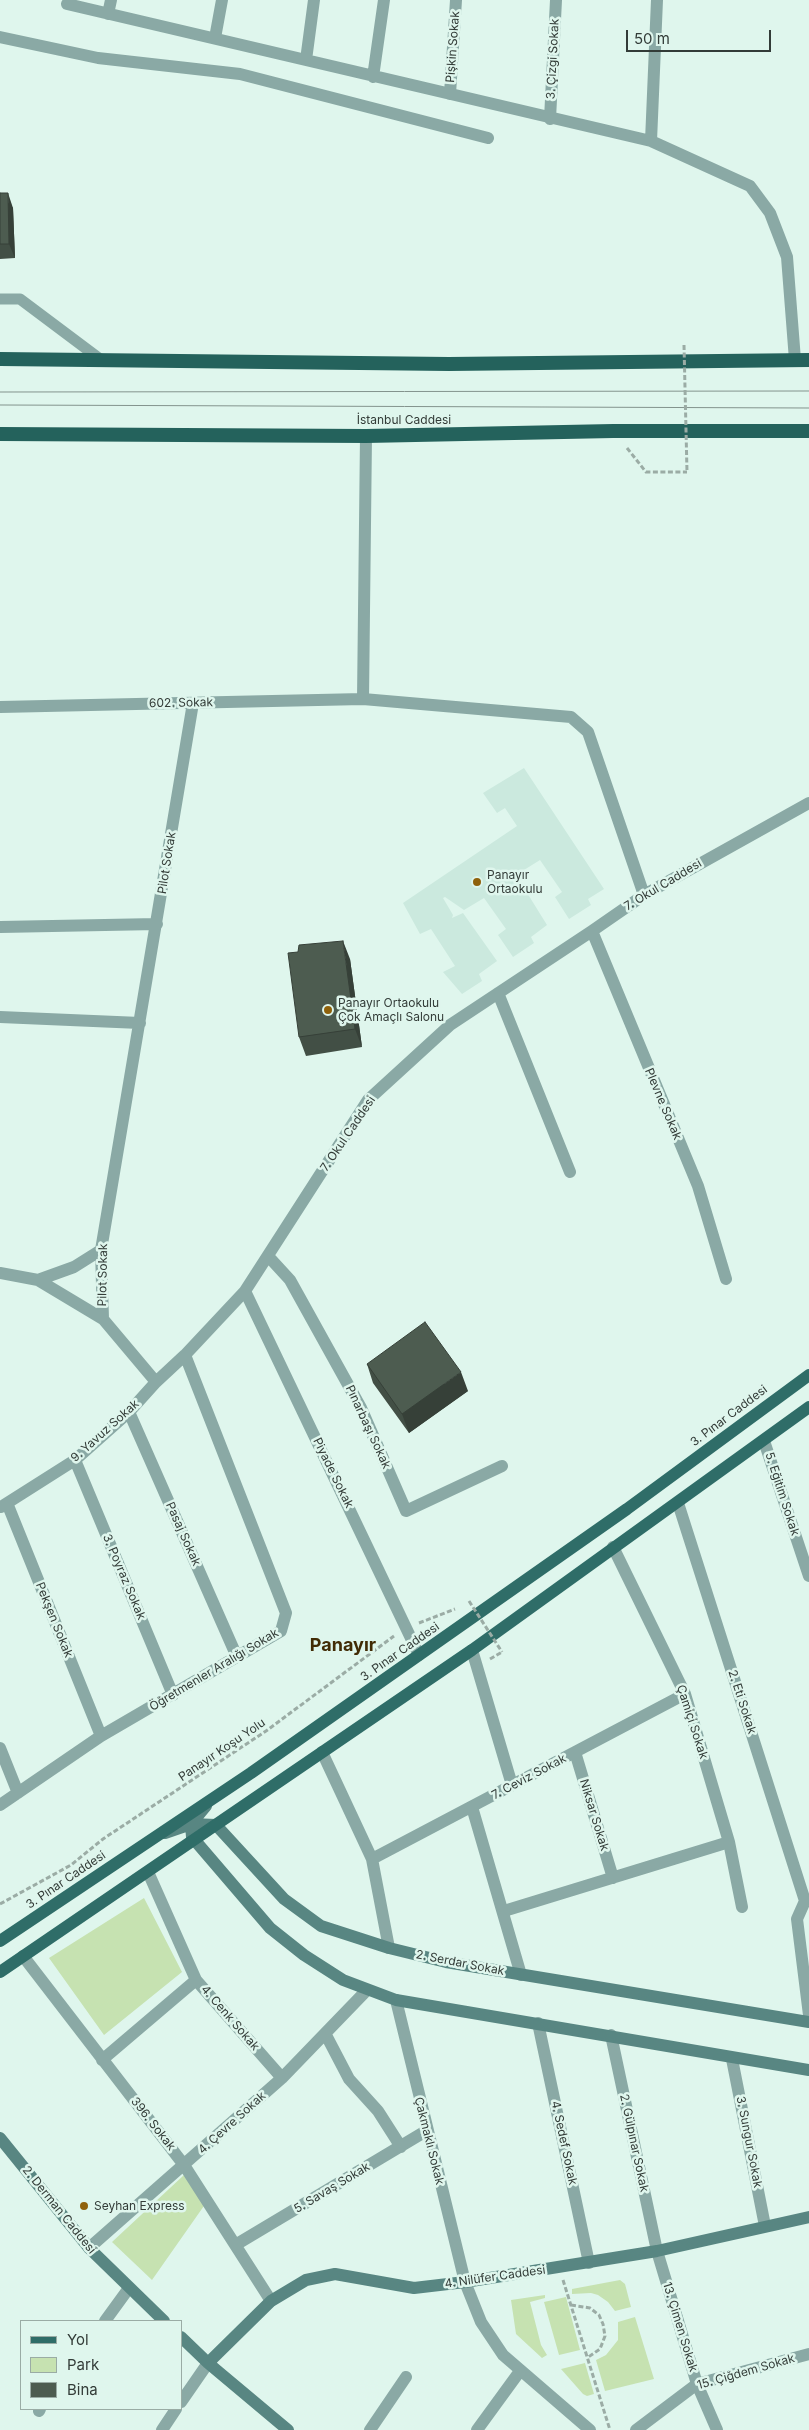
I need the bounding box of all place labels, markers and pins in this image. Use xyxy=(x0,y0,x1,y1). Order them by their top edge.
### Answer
place label: Panayır Ortaokulu xyxy=(487,868,542,896)
marker: Panayır Ortaokulu xyxy=(471,876,483,888)
place label: Panayır Ortaokulu Çok Amaçlı Salonu xyxy=(338,996,444,1024)
marker: Panayır Ortaokulu Çok Amaçlı Salonu xyxy=(322,1004,334,1016)
place label: Seyhan Express xyxy=(94,2199,185,2213)
marker: Seyhan Express xyxy=(78,2200,90,2212)

